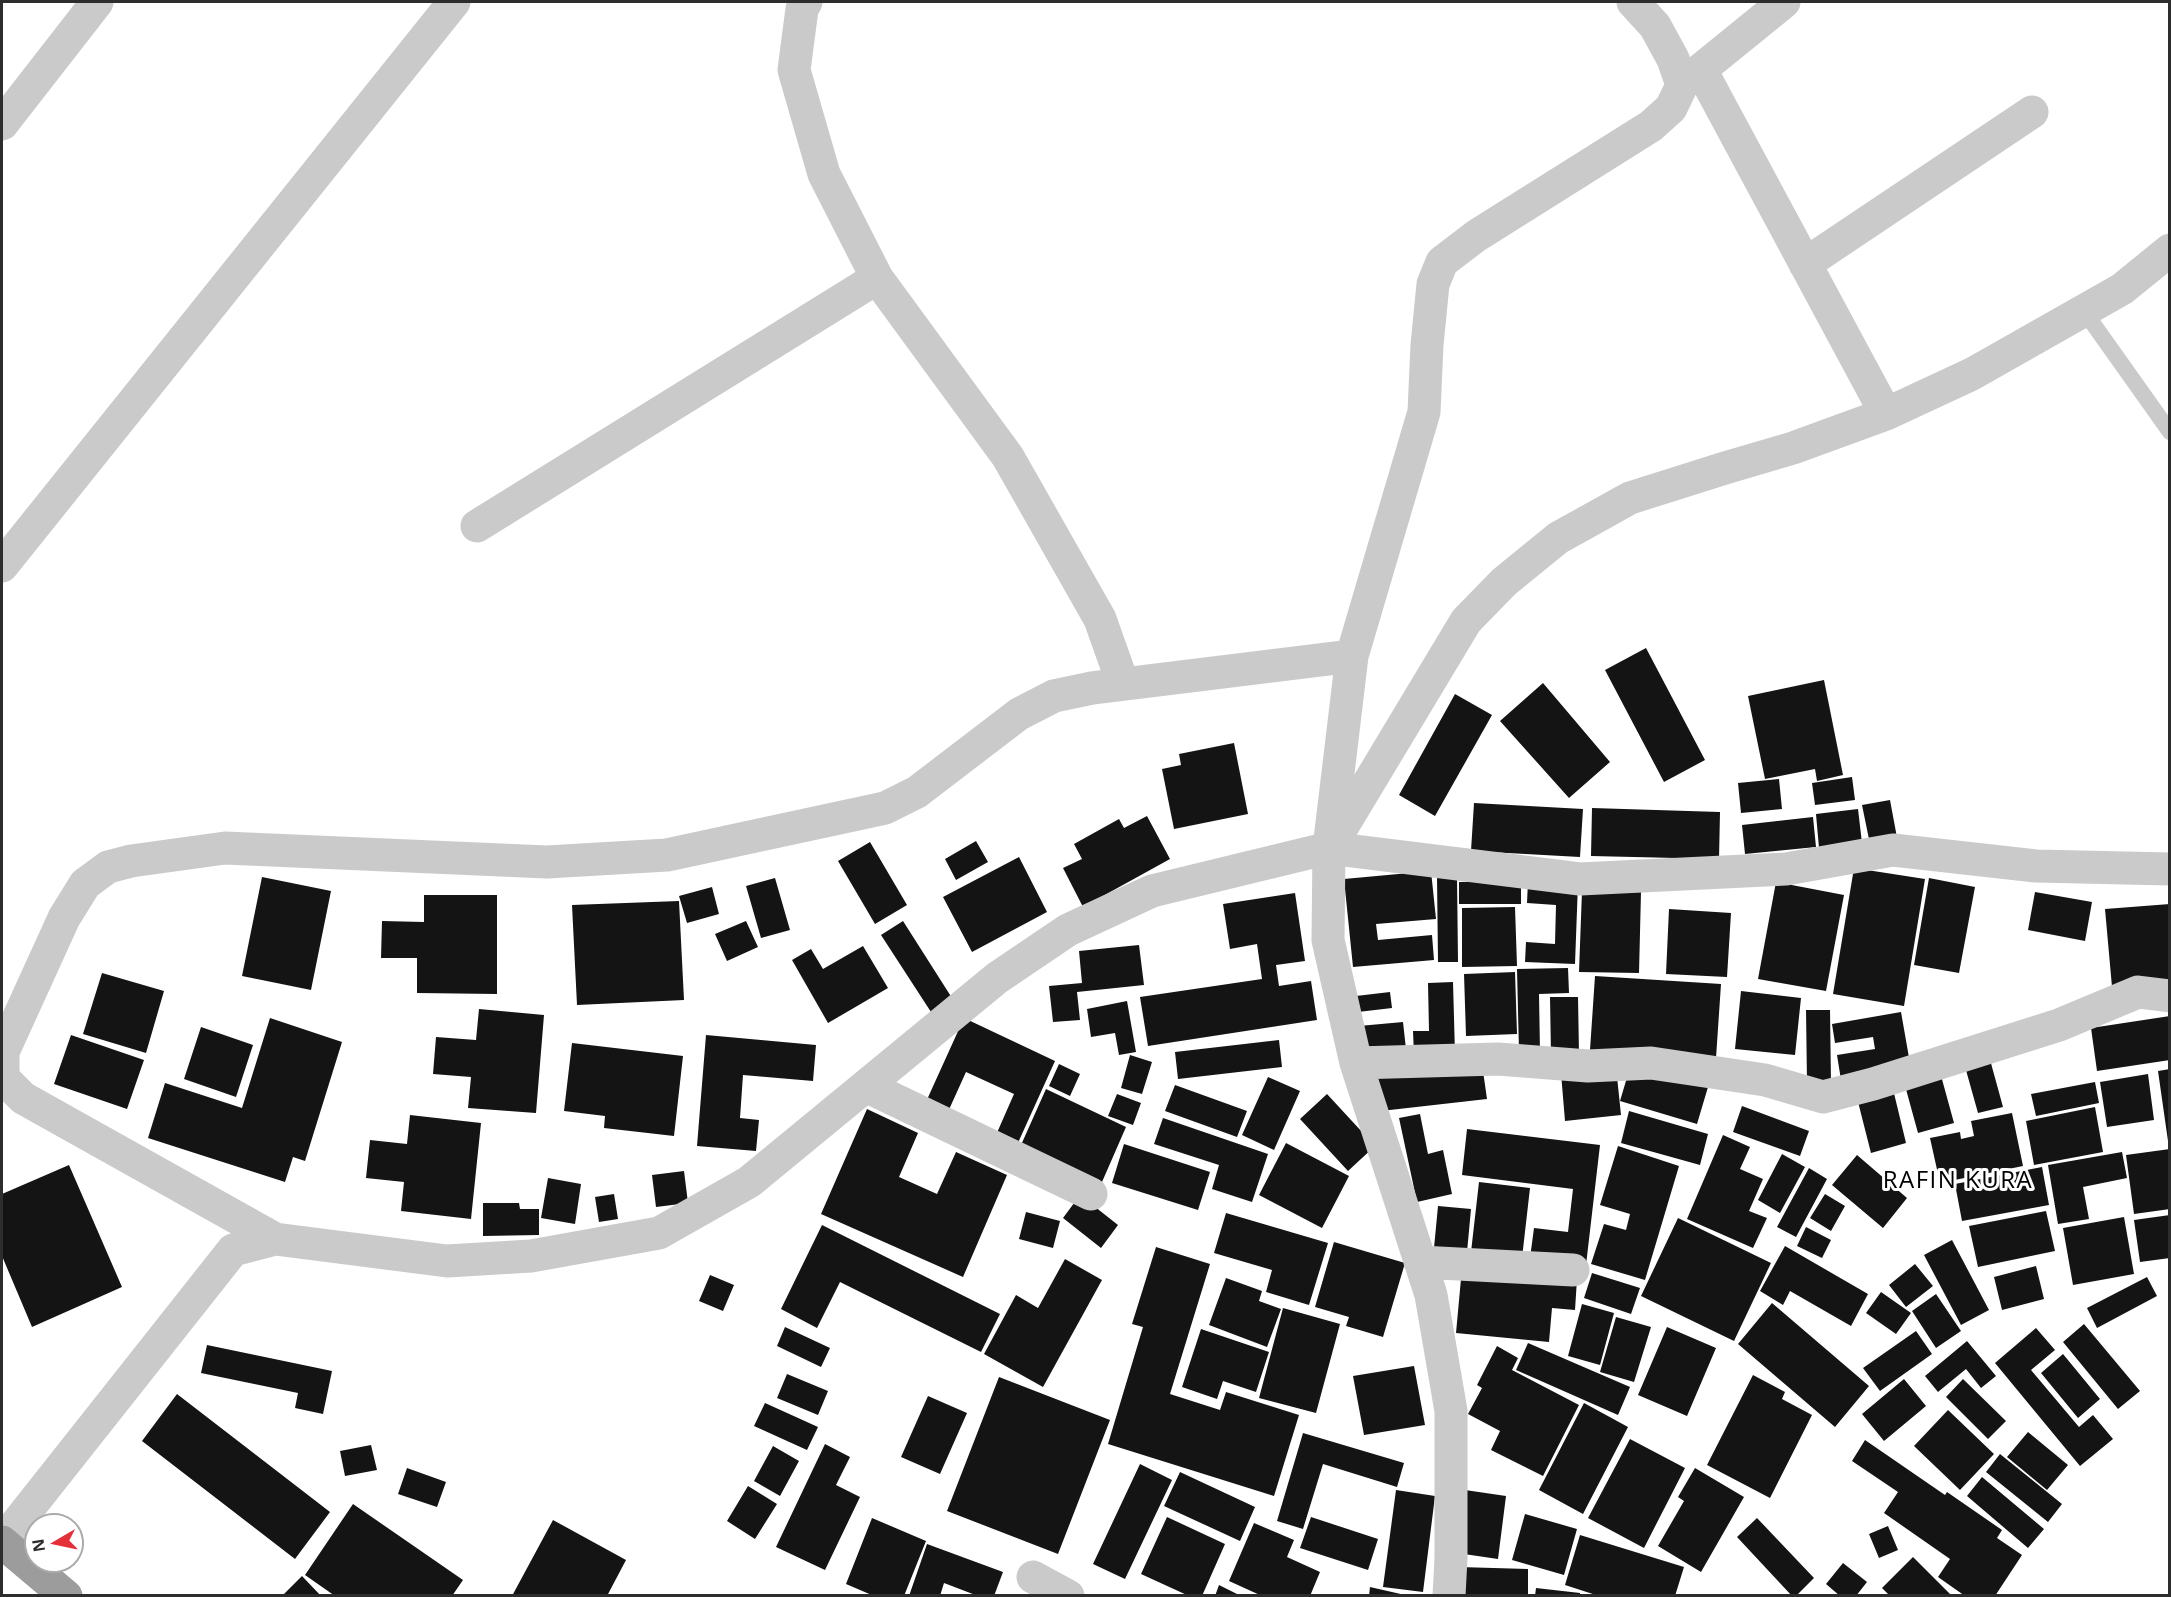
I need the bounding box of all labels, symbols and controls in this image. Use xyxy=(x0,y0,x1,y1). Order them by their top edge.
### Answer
district label: RAFIN KURA xyxy=(1883,1167,2033,1195)
north arrow xyxy=(24,1513,84,1573)
text: N xyxy=(26,1537,50,1554)

